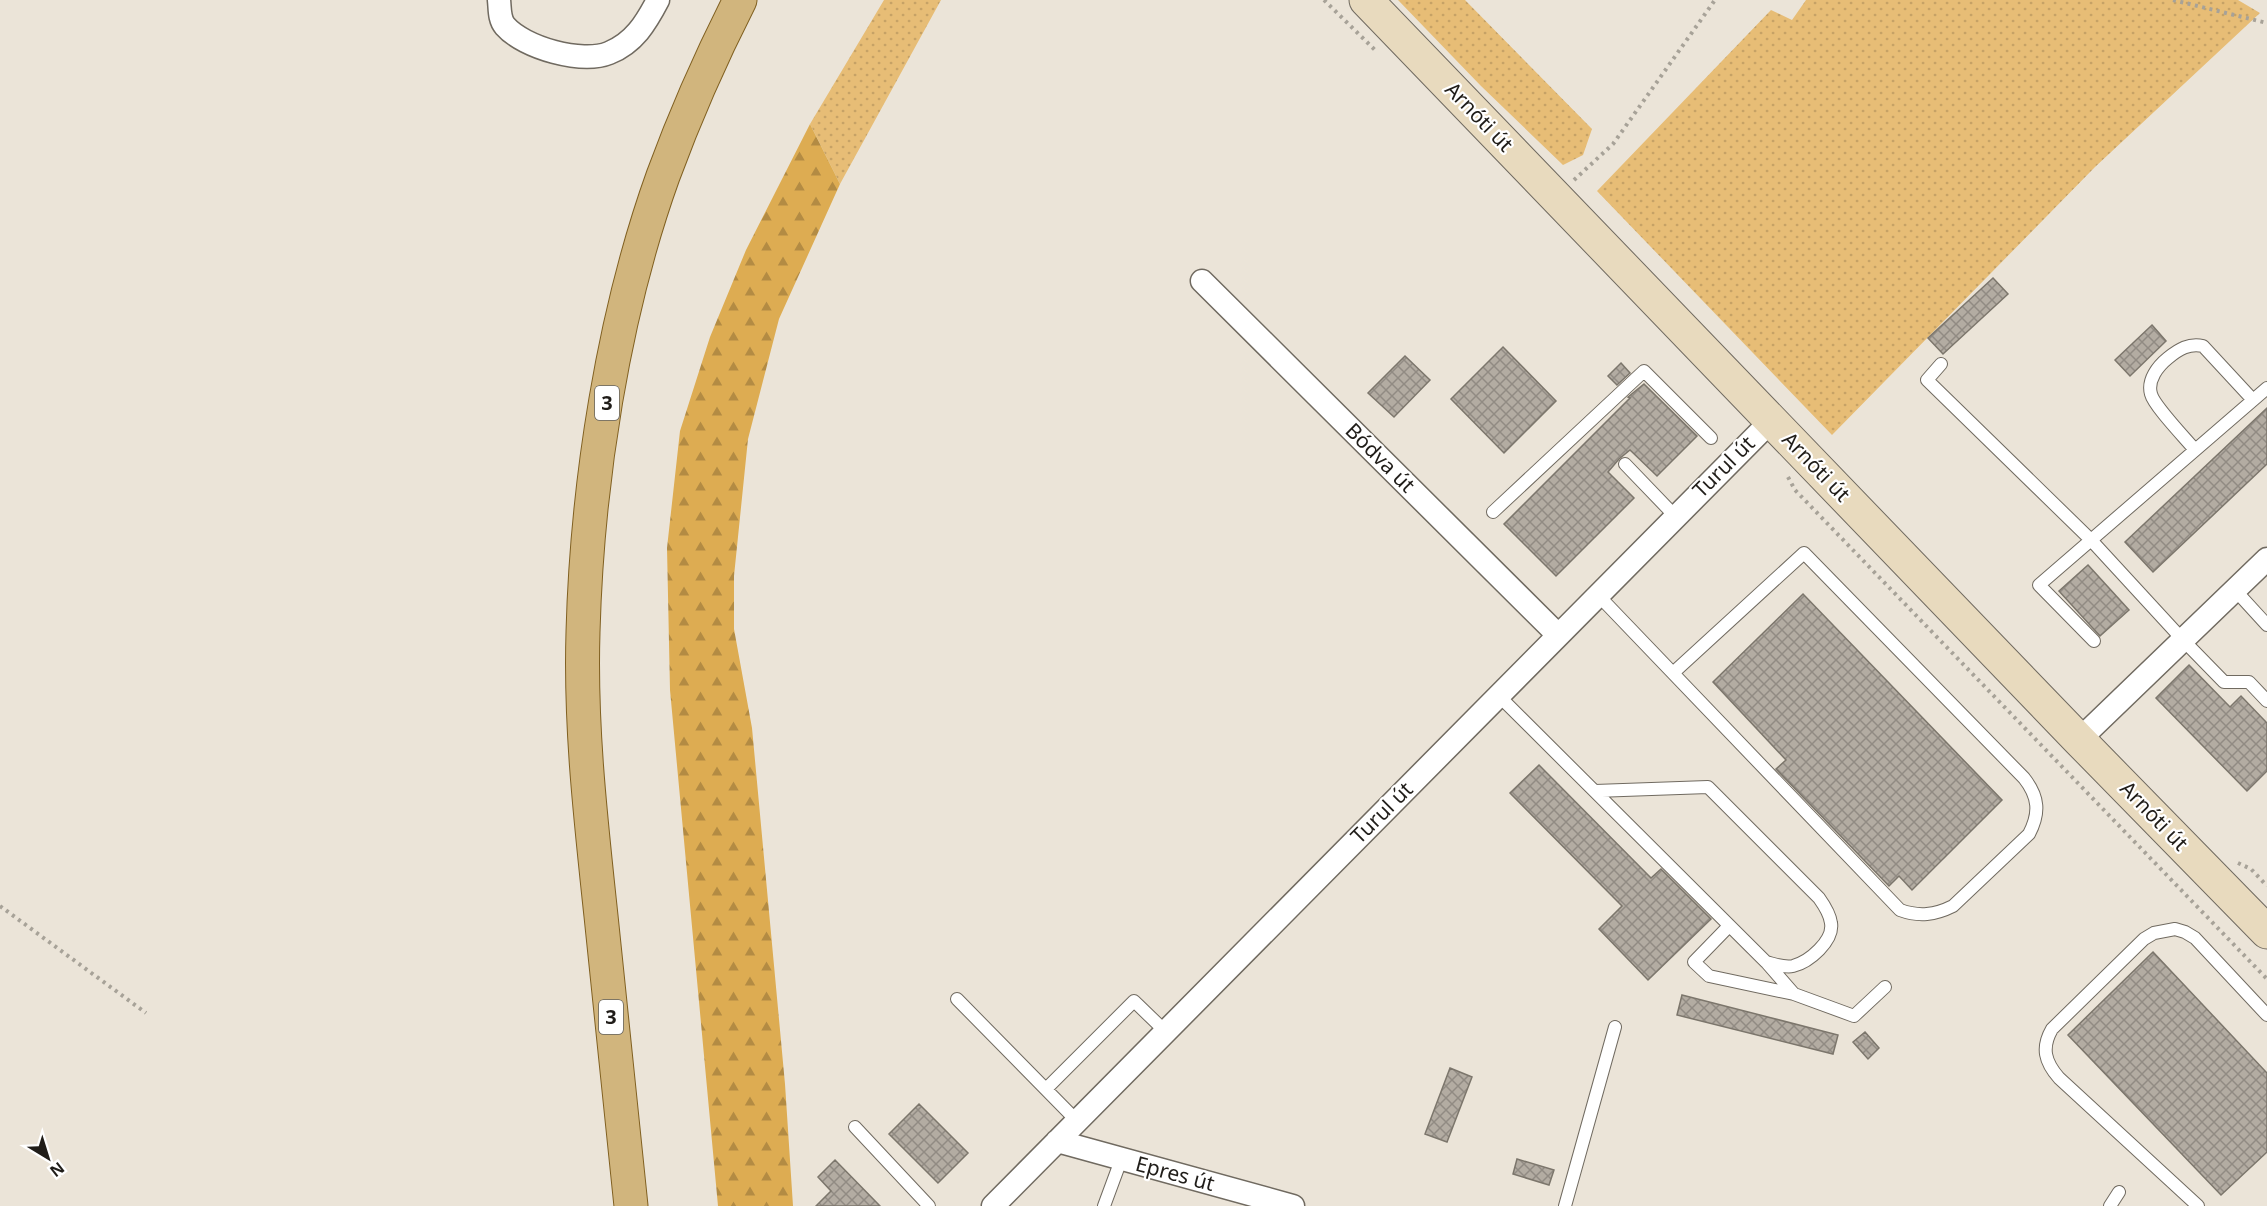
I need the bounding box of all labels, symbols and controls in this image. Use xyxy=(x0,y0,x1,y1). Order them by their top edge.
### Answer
street label: Arnóti út xyxy=(1440,75,1520,158)
road number: 3 xyxy=(595,386,619,420)
street label: Bódva út xyxy=(1340,416,1422,499)
street label: Arnóti út xyxy=(1777,425,1857,508)
street label: Turul út xyxy=(1686,429,1761,503)
street label: Arnóti út xyxy=(2115,774,2195,857)
street label: Turul út xyxy=(1344,775,1419,849)
road number: 3 xyxy=(599,1000,623,1034)
north arrow xyxy=(18,1128,78,1188)
street label: Epres út xyxy=(1133,1149,1218,1197)
text: N xyxy=(45,1157,69,1182)

